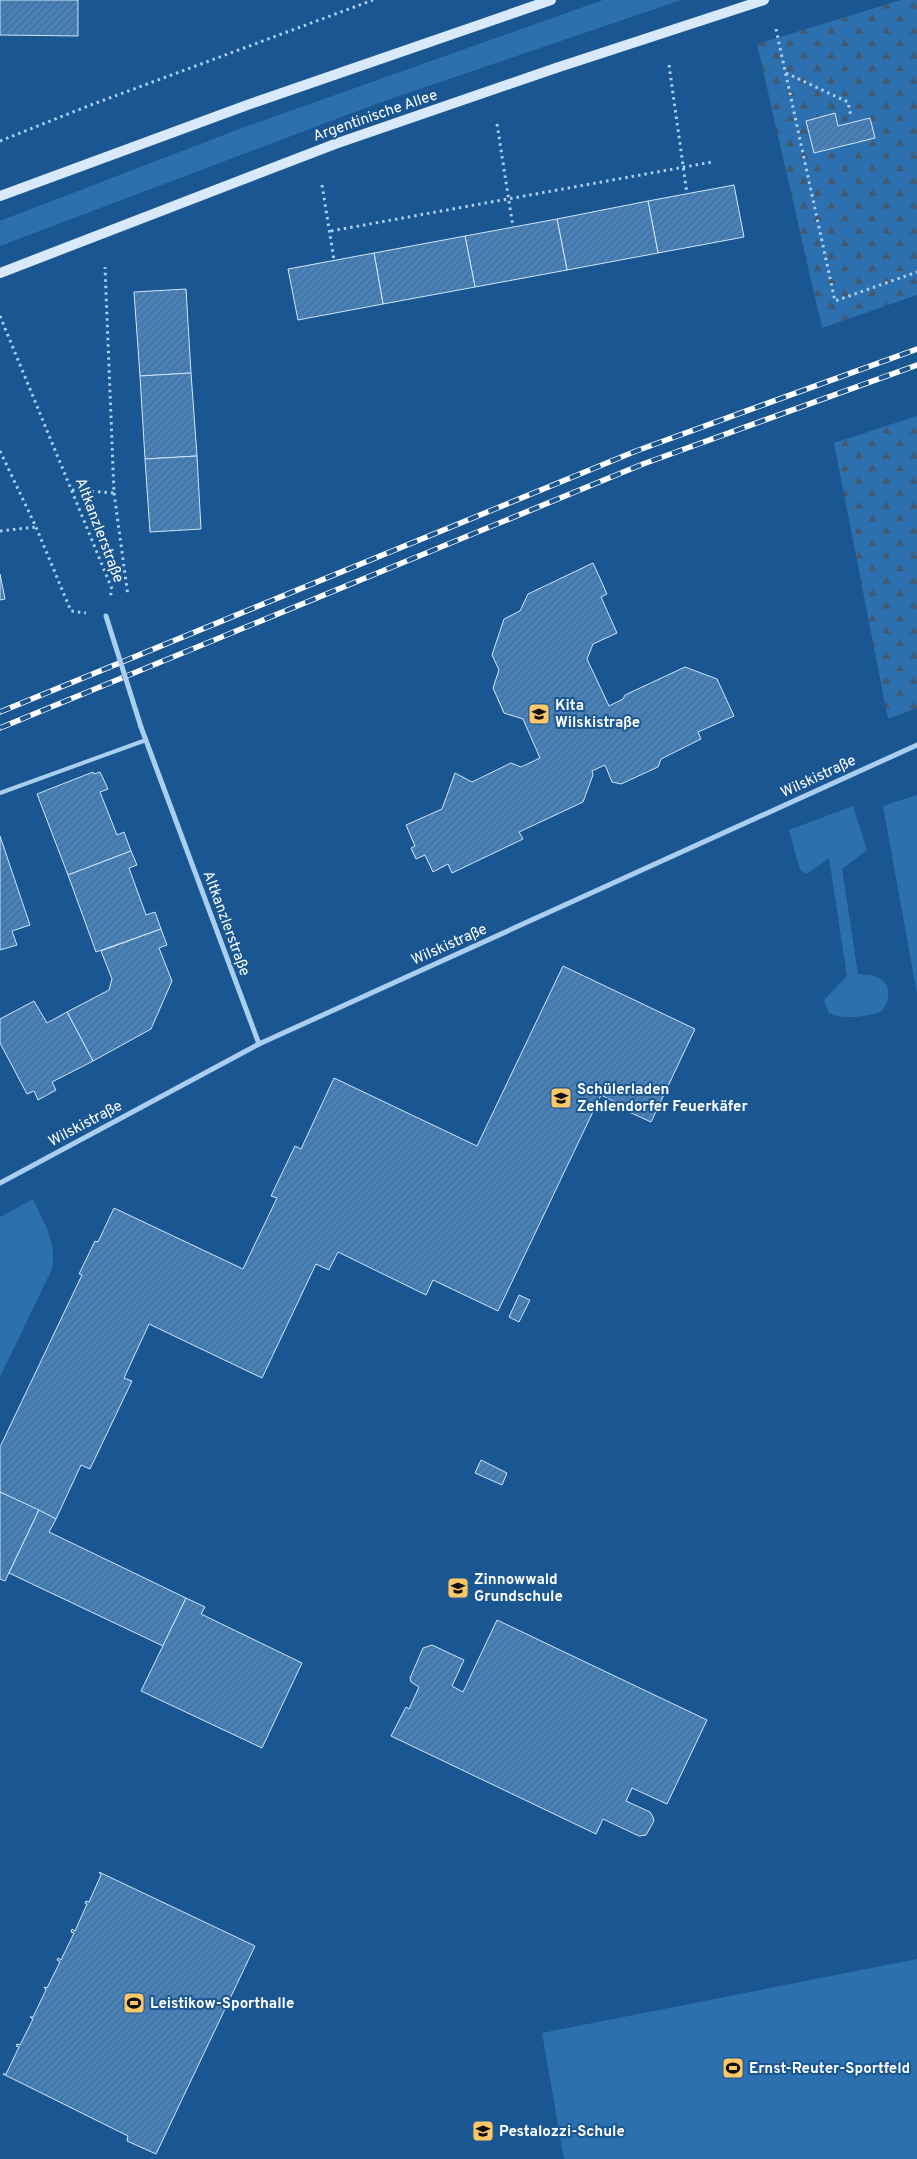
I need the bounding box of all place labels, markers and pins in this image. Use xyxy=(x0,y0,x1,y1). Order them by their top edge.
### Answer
place label: Kita Wilskistraße xyxy=(555,697,640,733)
school or university icon: Kita Wilskistraße xyxy=(527,702,551,726)
place label: Schülerladen Zehlendorfer Feuerkäfer xyxy=(577,1081,748,1117)
school or university icon: Schülerladen Zehlendorfer Feuerkäfer xyxy=(549,1086,573,1110)
place label: Zinnowwald Grundschule xyxy=(474,1571,563,1607)
school or university icon: Zinnowwald Grundschule xyxy=(446,1576,470,1600)
sports icon: Leistikow-Sporthalle xyxy=(122,1991,146,2015)
place label: Leistikow-Sporthalle xyxy=(150,1995,294,2014)
sports icon: Ernst-Reuter-Sportfeld xyxy=(721,2056,745,2080)
place label: Ernst-Reuter-Sportfeld xyxy=(749,2060,910,2079)
school or university icon: Pestalozzi-Schule xyxy=(471,2119,495,2143)
place label: Pestalozzi-Schule xyxy=(499,2123,625,2142)

